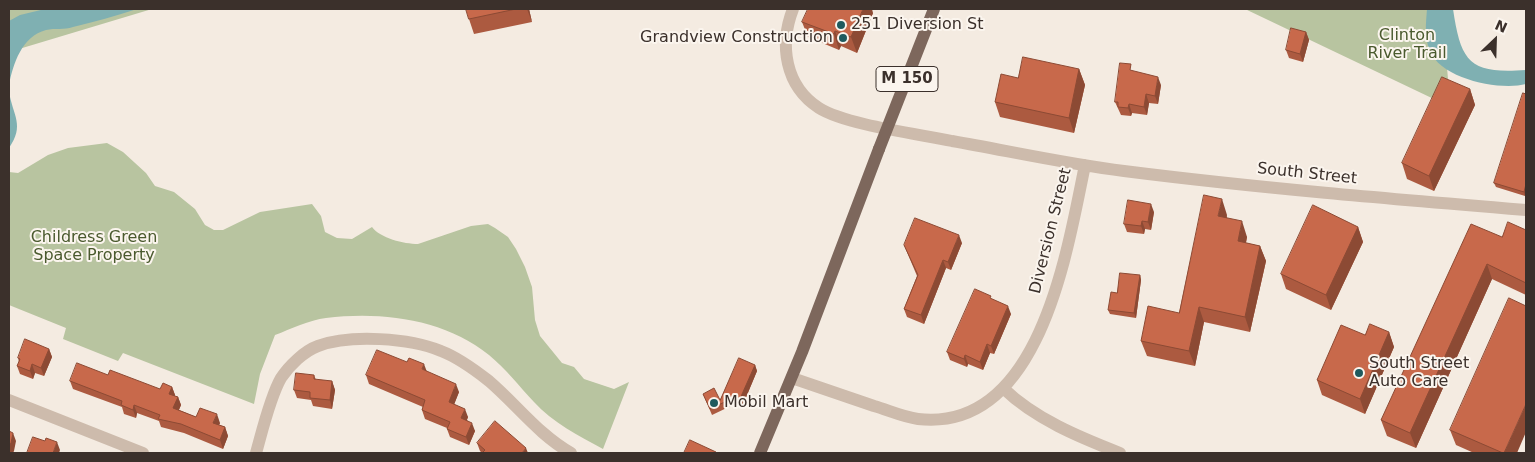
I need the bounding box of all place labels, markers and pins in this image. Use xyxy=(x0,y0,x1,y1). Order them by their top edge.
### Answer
place label: 251 Diversion St xyxy=(851,15,984,35)
marker: 251 Diversion St xyxy=(835,19,847,31)
place label: Grandview Construction xyxy=(640,28,833,48)
marker: Grandview Construction xyxy=(837,32,849,44)
place label: South Street Auto Care xyxy=(1369,354,1469,392)
marker: South Street Auto Care xyxy=(1353,367,1365,379)
place label: Mobil Mart xyxy=(724,393,808,413)
marker: Mobil Mart xyxy=(708,397,720,409)

